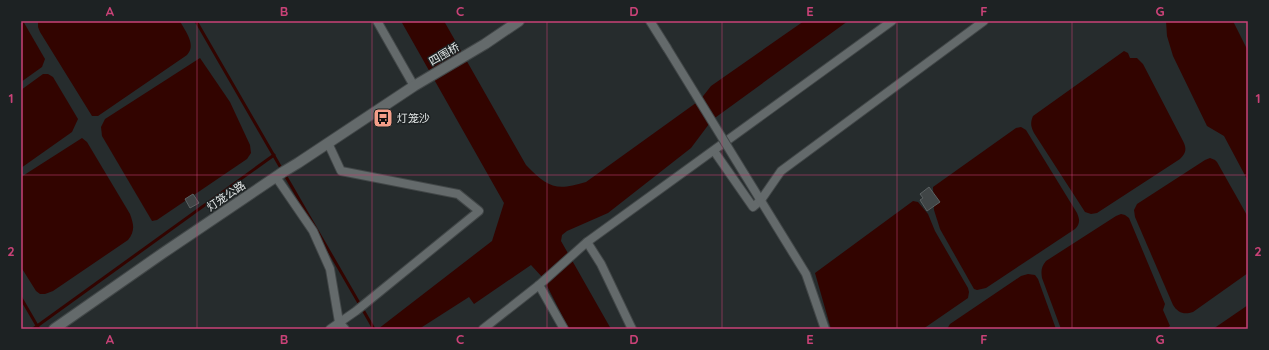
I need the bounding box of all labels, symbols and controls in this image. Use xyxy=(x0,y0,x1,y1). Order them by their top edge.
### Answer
text: A xyxy=(106,3,115,19)
text: B xyxy=(280,3,288,19)
text: C xyxy=(456,3,464,19)
text: D xyxy=(629,3,639,19)
text: E xyxy=(806,3,814,19)
text: F xyxy=(980,3,988,19)
text: G xyxy=(1155,3,1165,19)
street label: 四围桥 xyxy=(426,40,462,68)
text: 1 xyxy=(8,90,14,106)
text: 1 xyxy=(1255,90,1261,106)
bus stop icon: 灯笼沙 xyxy=(372,107,394,129)
place label: 灯笼沙 xyxy=(397,111,430,125)
street label: 灯笼公路 xyxy=(204,178,248,214)
text: 2 xyxy=(7,243,15,259)
text: 2 xyxy=(1254,243,1262,259)
text: A xyxy=(106,331,115,347)
text: B xyxy=(280,331,288,347)
text: C xyxy=(456,331,464,347)
text: D xyxy=(629,331,639,347)
text: E xyxy=(806,331,814,347)
text: F xyxy=(980,331,988,347)
text: G xyxy=(1155,331,1165,347)

